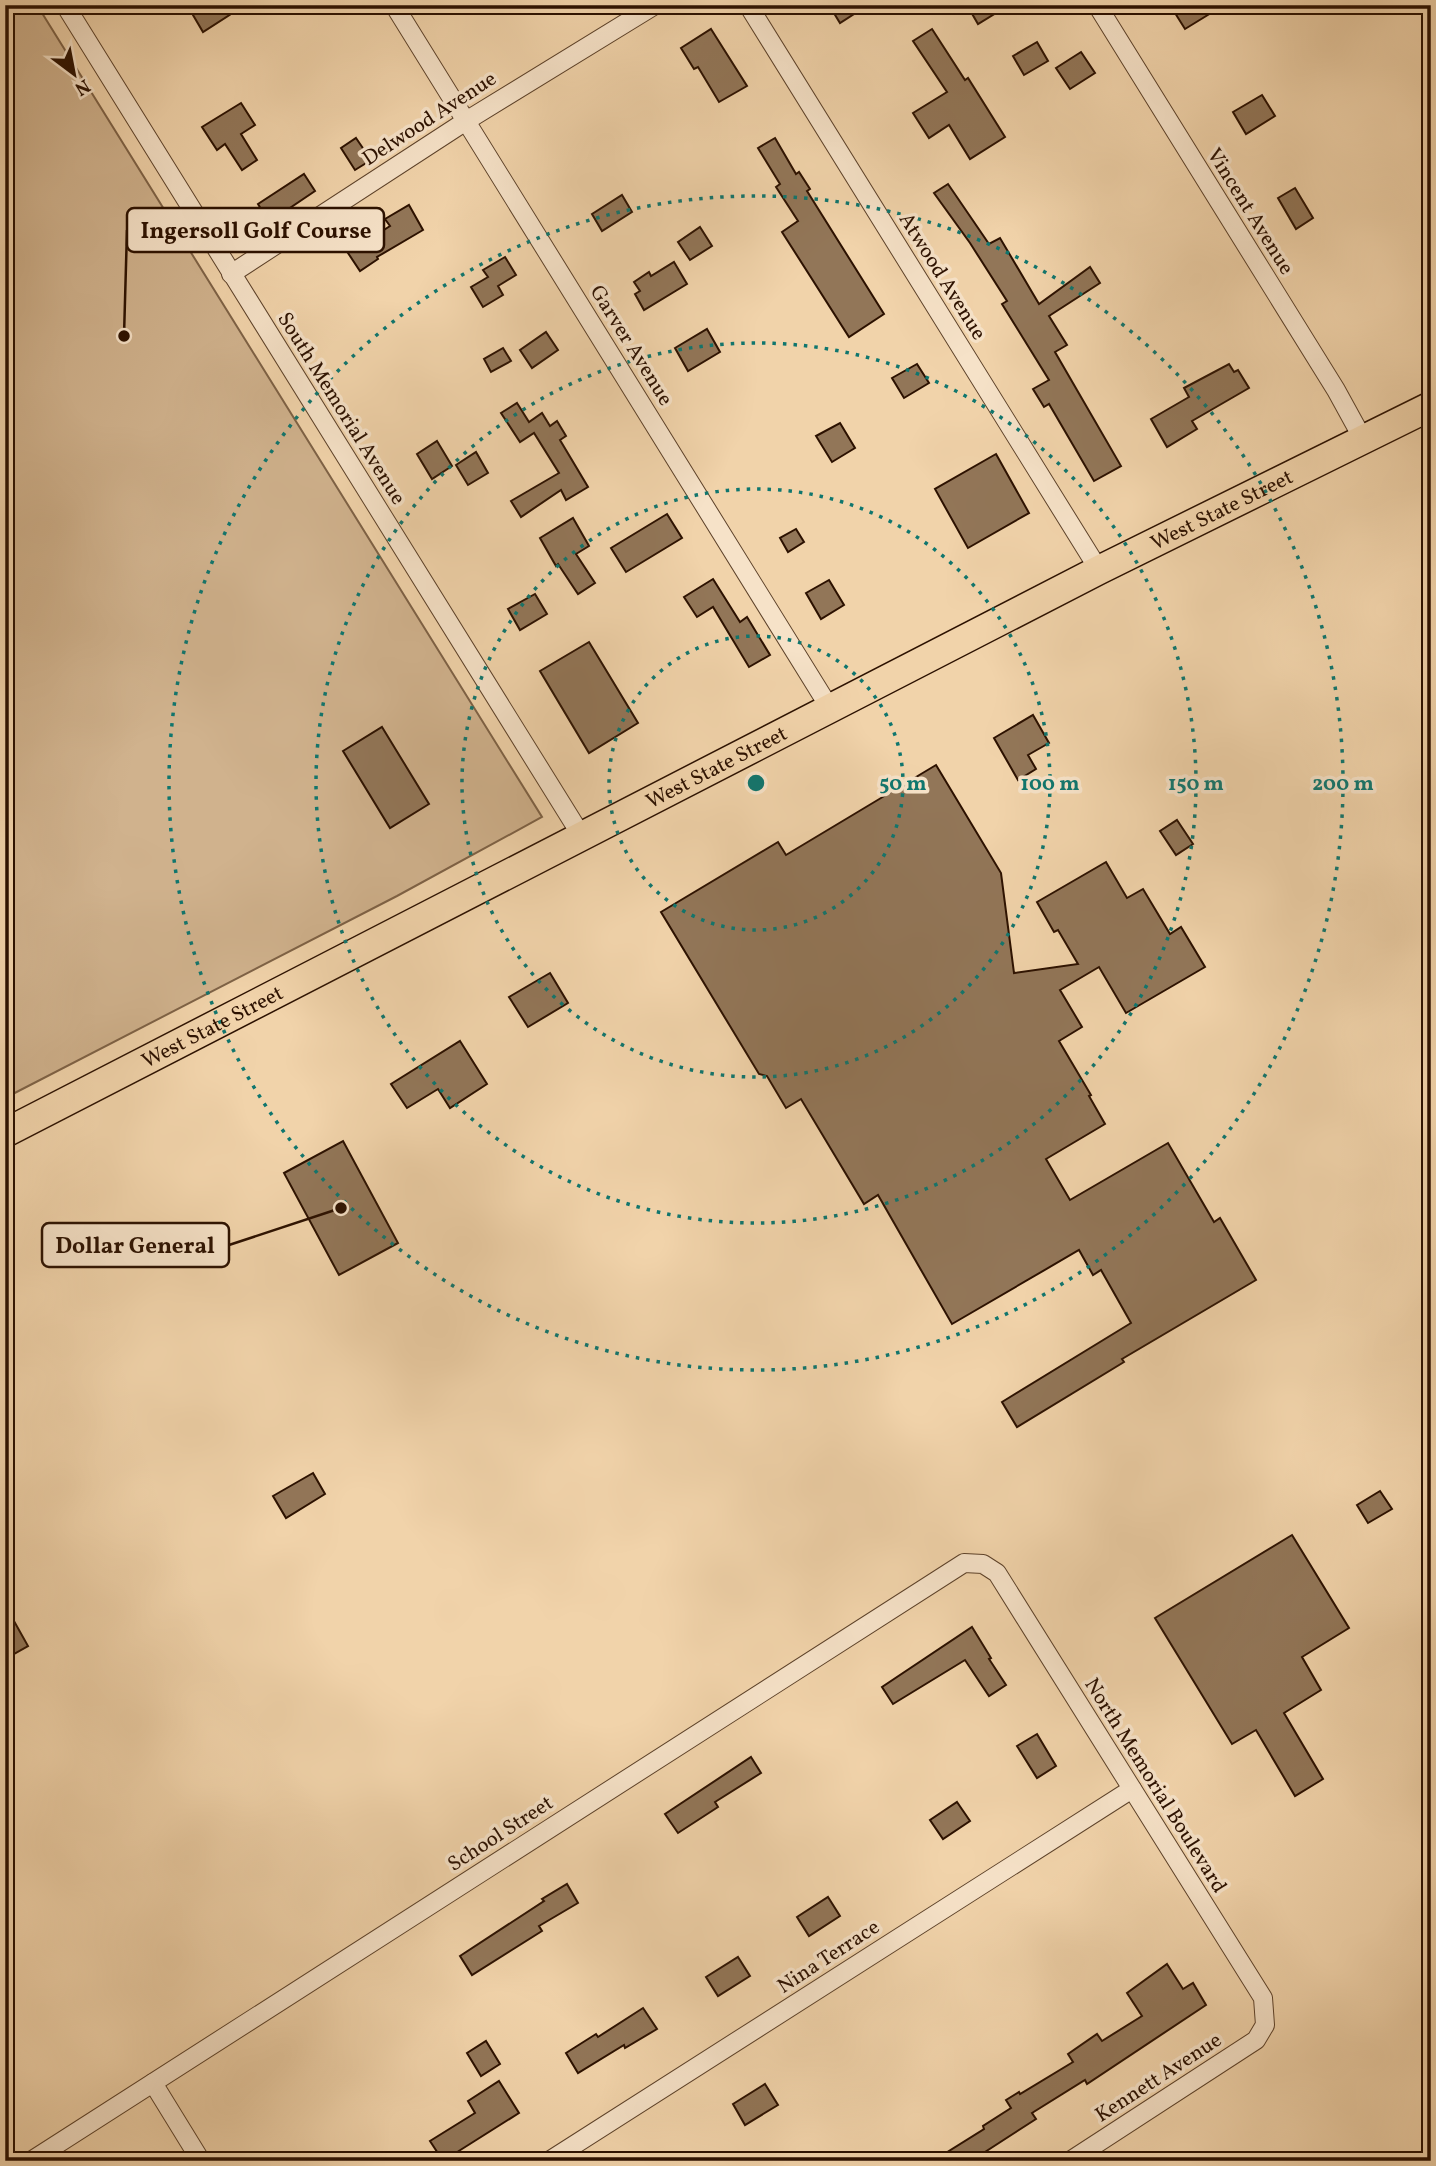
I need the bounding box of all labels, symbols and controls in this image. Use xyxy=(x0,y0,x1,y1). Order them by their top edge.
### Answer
north arrow xyxy=(38,38,108,108)
street label: Delwood Avenue xyxy=(357,65,503,174)
text: N xyxy=(69,72,95,102)
street label: Vincent Avenue xyxy=(1199,143,1300,281)
callout: Ingersoll Golf Course xyxy=(127,208,384,252)
street label: Atwood Avenue xyxy=(891,208,992,346)
text: Ingersoll Golf Course xyxy=(140,216,372,248)
street label: Garver Avenue xyxy=(582,280,679,412)
street label: South Memorial Avenue xyxy=(270,307,412,511)
street label: West State Street xyxy=(1146,463,1298,558)
street label: West State Street xyxy=(641,720,793,817)
text: 50 m xyxy=(879,770,927,799)
text: 100 m xyxy=(1020,770,1080,799)
text: 150 m xyxy=(1168,770,1224,799)
text: 200 m xyxy=(1312,770,1374,799)
centre of rings xyxy=(744,771,768,795)
street label: West State Street xyxy=(137,979,289,1076)
callout: Dollar General xyxy=(42,1223,229,1267)
text: Dollar General xyxy=(55,1231,215,1263)
street label: North Memorial Boulevard xyxy=(1076,1673,1233,1899)
street label: School Street xyxy=(442,1789,559,1879)
street label: Nina Terrace xyxy=(772,1913,886,2001)
street label: Kennett Avenue xyxy=(1090,2026,1228,2130)

